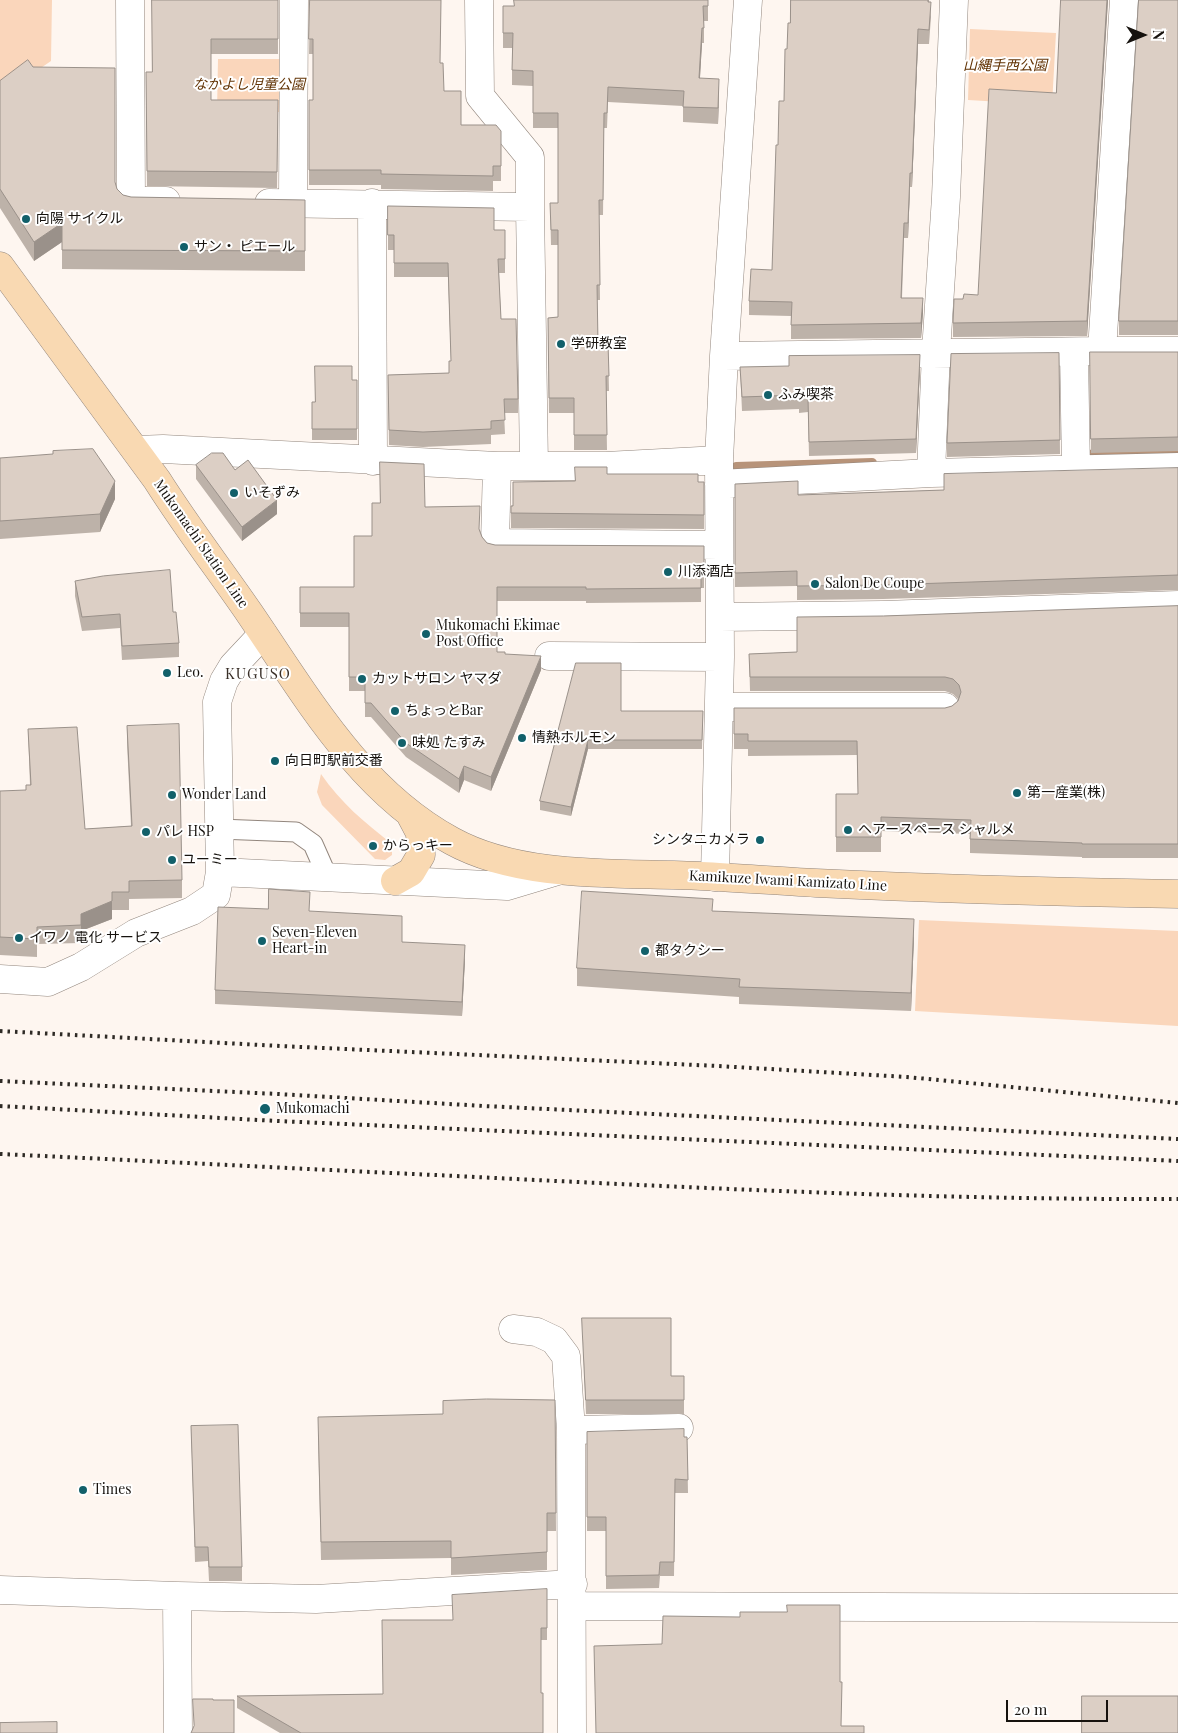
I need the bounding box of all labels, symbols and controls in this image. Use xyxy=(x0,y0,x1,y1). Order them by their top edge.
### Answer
north arrow xyxy=(1118,10,1168,60)
text: N xyxy=(1149,30,1168,40)
park label: 山縄手西公園 xyxy=(963,58,1047,74)
park label: なかよし児童公園 xyxy=(193,77,305,93)
place label: 向陽 サイクル xyxy=(36,211,123,227)
marker: 向陽 サイクル xyxy=(20,213,32,225)
place label: サン・ ピエール xyxy=(194,239,295,255)
marker: サン・ ピエール xyxy=(178,241,190,253)
place label: 学研教室 xyxy=(571,336,627,352)
marker: 学研教室 xyxy=(555,338,567,350)
place label: ふみ喫茶 xyxy=(778,387,834,403)
marker: ふみ喫茶 xyxy=(762,389,774,401)
street label: Mukomachi Station Line xyxy=(150,477,252,611)
place label: いそずみ xyxy=(244,485,300,501)
marker: いそずみ xyxy=(228,487,240,499)
place label: 川添酒店 xyxy=(678,564,734,580)
marker: 川添酒店 xyxy=(662,566,674,578)
place label: Salon De Coupe xyxy=(825,576,924,592)
marker: Salon De Coupe xyxy=(809,578,821,590)
place label: Mukomachi Ekimae Post Office xyxy=(436,618,560,650)
marker: Mukomachi Ekimae Post Office xyxy=(420,628,432,640)
place label: Leo. xyxy=(177,665,204,681)
district label: KUGUSO xyxy=(224,665,292,683)
marker: Leo. xyxy=(161,667,173,679)
place label: カットサロン ヤマダ xyxy=(372,671,501,687)
marker: カットサロン ヤマダ xyxy=(356,673,368,685)
place label: ちょっとBar xyxy=(405,703,483,719)
marker: ちょっとBar xyxy=(389,705,401,717)
place label: 情熱ホルモン xyxy=(532,730,616,746)
marker: 情熱ホルモン xyxy=(516,732,528,744)
place label: 味処 たすみ xyxy=(412,735,485,751)
marker: 味処 たすみ xyxy=(396,737,408,749)
place label: 向日町駅前交番 xyxy=(285,753,383,769)
marker: 向日町駅前交番 xyxy=(269,755,281,767)
place label: 第一産業(株) xyxy=(1027,785,1105,801)
place label: Wonder Land xyxy=(182,787,266,803)
marker: 第一産業(株) xyxy=(1011,787,1023,799)
marker: Wonder Land xyxy=(166,789,178,801)
place label: ヘアースペース シャルメ xyxy=(858,822,1015,838)
place label: パレ HSP xyxy=(156,824,214,840)
marker: ヘアースペース シャルメ xyxy=(842,824,854,836)
marker: パレ HSP xyxy=(140,826,152,838)
place label: シンタニカメラ xyxy=(652,832,750,848)
marker: シンタニカメラ xyxy=(754,834,766,846)
place label: からっキー xyxy=(383,838,453,854)
marker: からっキー xyxy=(367,840,379,852)
place label: ユーミー xyxy=(182,852,238,868)
marker: ユーミー xyxy=(166,854,178,866)
street label: Kamikuze Iwami Kamizato Line xyxy=(689,867,887,895)
place label: Seven-Eleven Heart-in xyxy=(272,925,357,958)
place label: イワノ 電化 サービス xyxy=(29,930,162,946)
marker: イワノ 電化 サービス xyxy=(13,932,25,944)
marker: Seven-Eleven Heart-in xyxy=(256,935,268,947)
place label: 都タクシー xyxy=(655,943,725,959)
marker: 都タクシー xyxy=(639,945,651,957)
place label: Mukomachi xyxy=(276,1101,350,1117)
marker: Mukomachi xyxy=(258,1102,272,1116)
place label: Times xyxy=(93,1482,132,1498)
marker: Times xyxy=(77,1484,89,1496)
scale bar xyxy=(1008,1690,1110,1722)
text: 20 m xyxy=(1014,1699,1047,1719)

